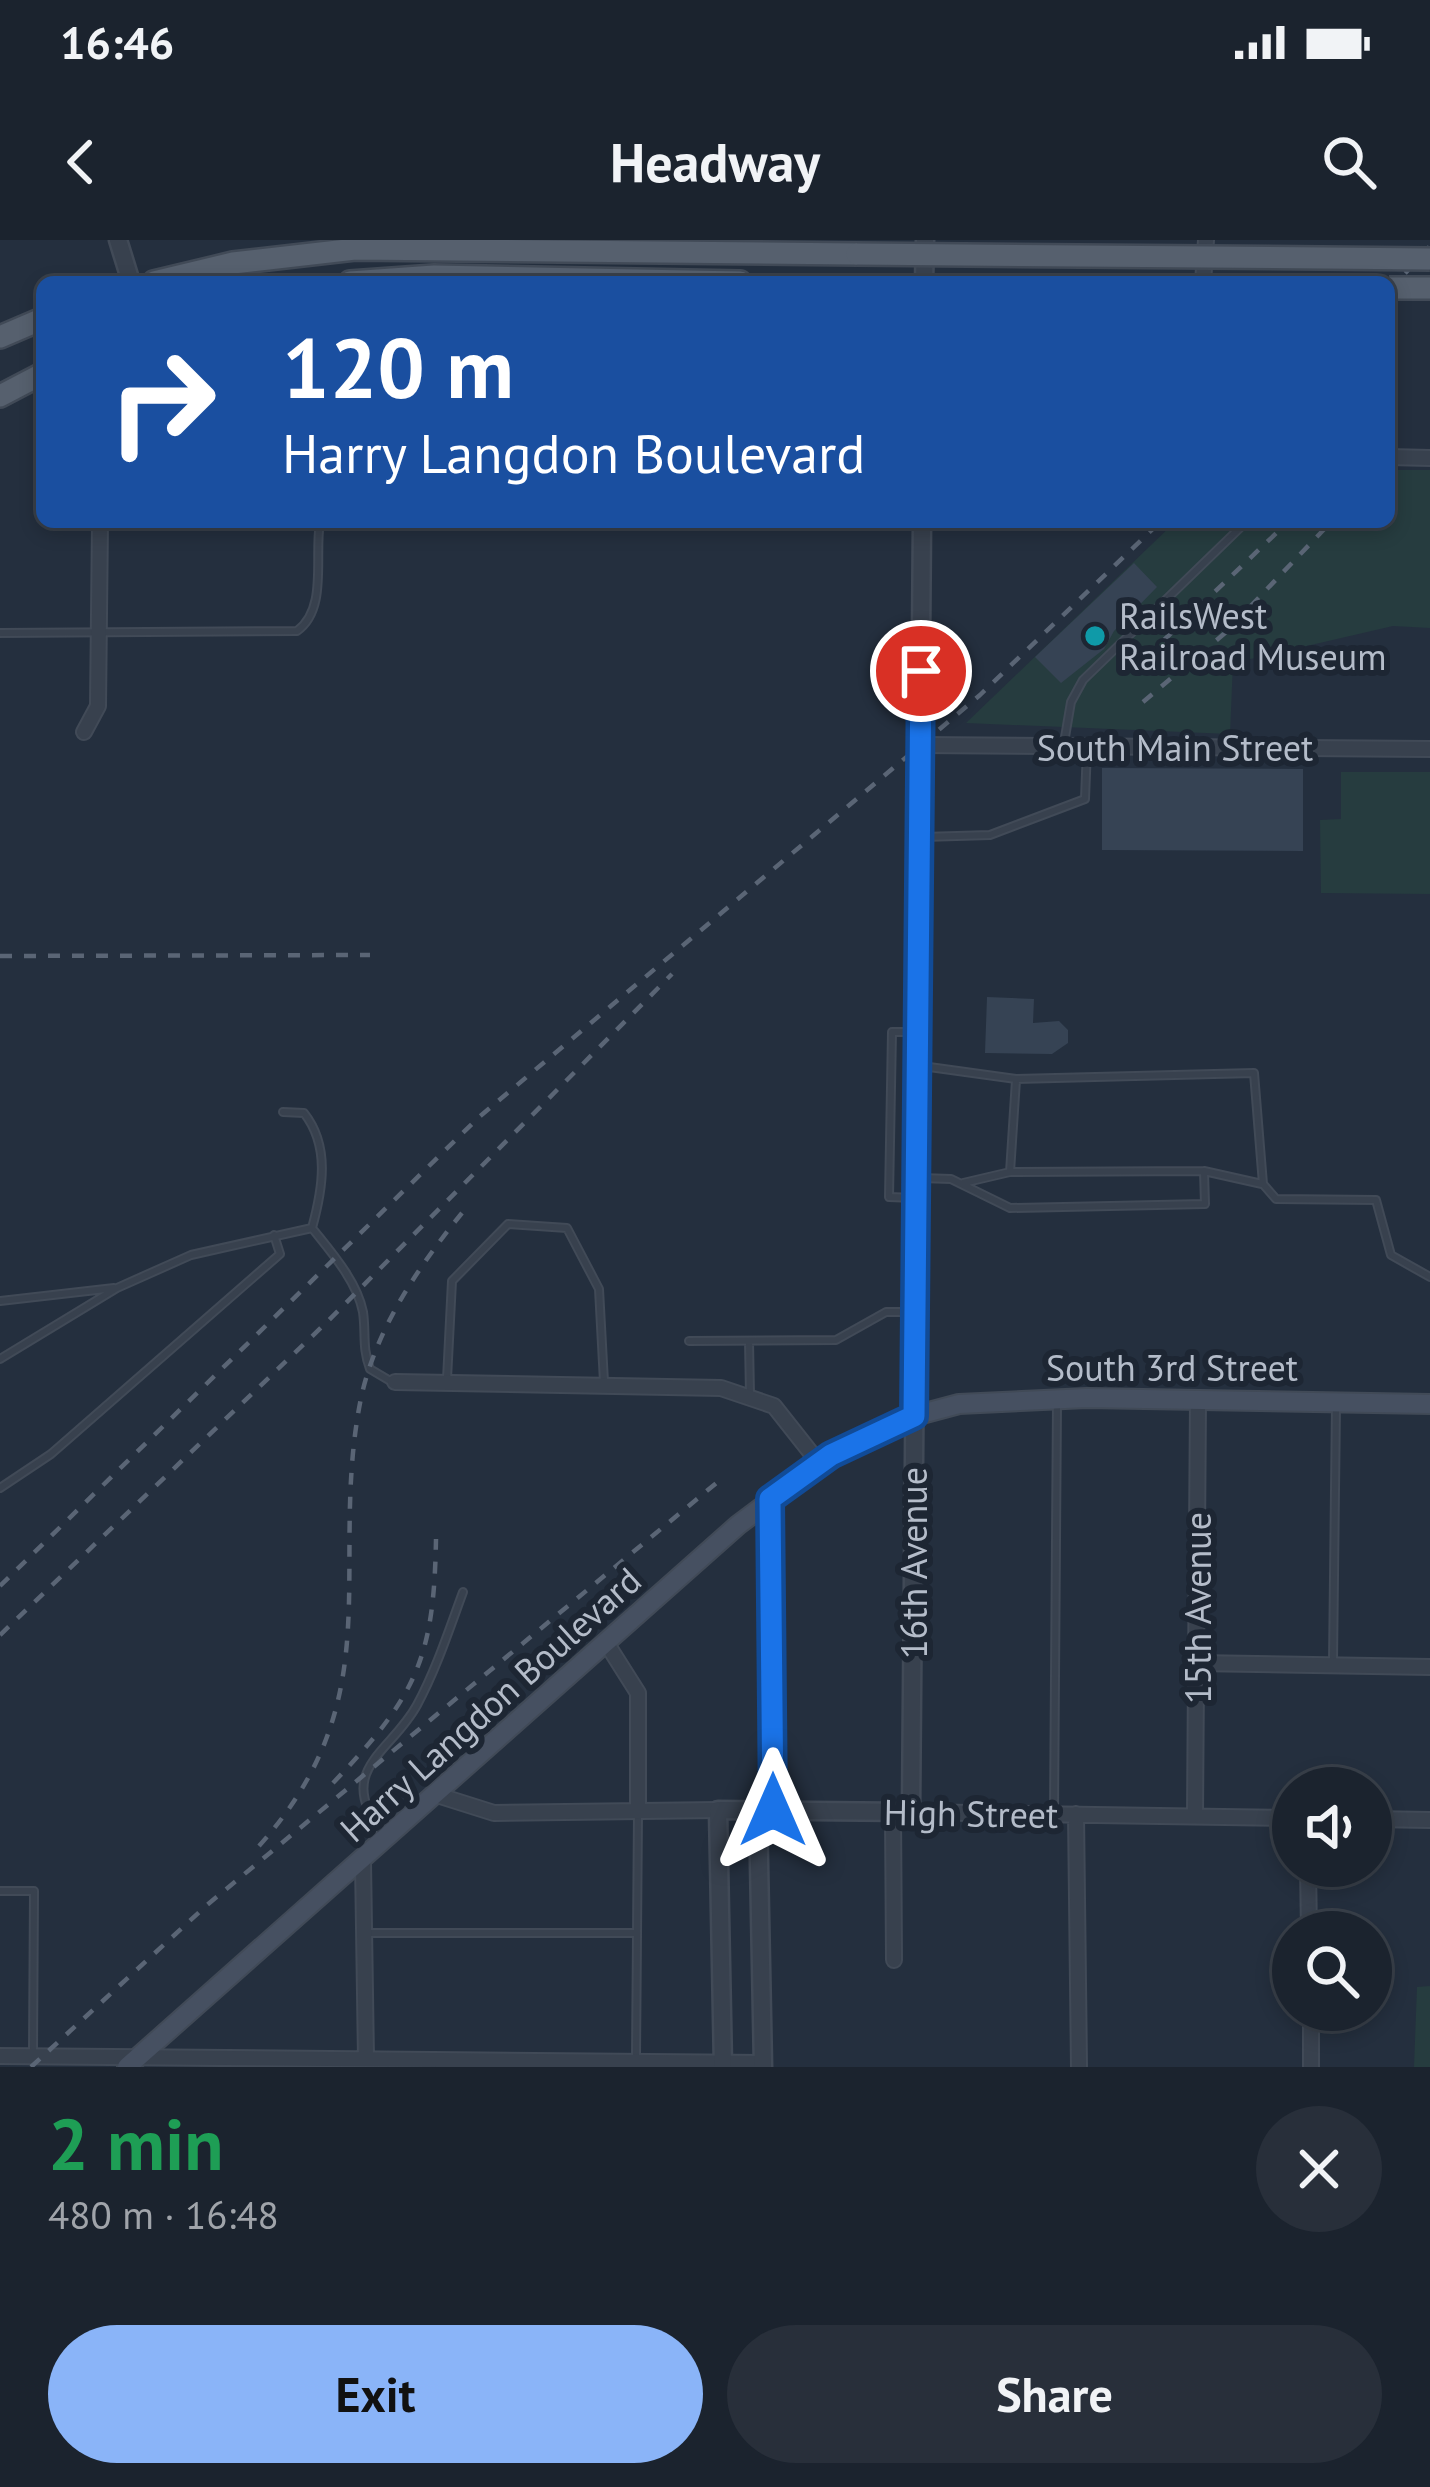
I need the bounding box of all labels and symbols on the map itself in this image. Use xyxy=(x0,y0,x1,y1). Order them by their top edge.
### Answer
place label: RailsWest Railroad Museum xyxy=(1119,592,1386,680)
pin xyxy=(870,620,972,722)
marker: RailsWest Railroad Museum xyxy=(1082,623,1108,649)
street label: South Main Street xyxy=(1037,724,1313,771)
street label: South 3rd Street xyxy=(1046,1344,1298,1391)
street label: 16th Avenue xyxy=(890,1467,937,1659)
street label: 15th Avenue xyxy=(1174,1512,1221,1704)
street label: Harry Langdon Boulevard xyxy=(330,1556,650,1852)
position arrow xyxy=(710,1747,836,1873)
street label: High Street xyxy=(883,1788,1059,1838)

